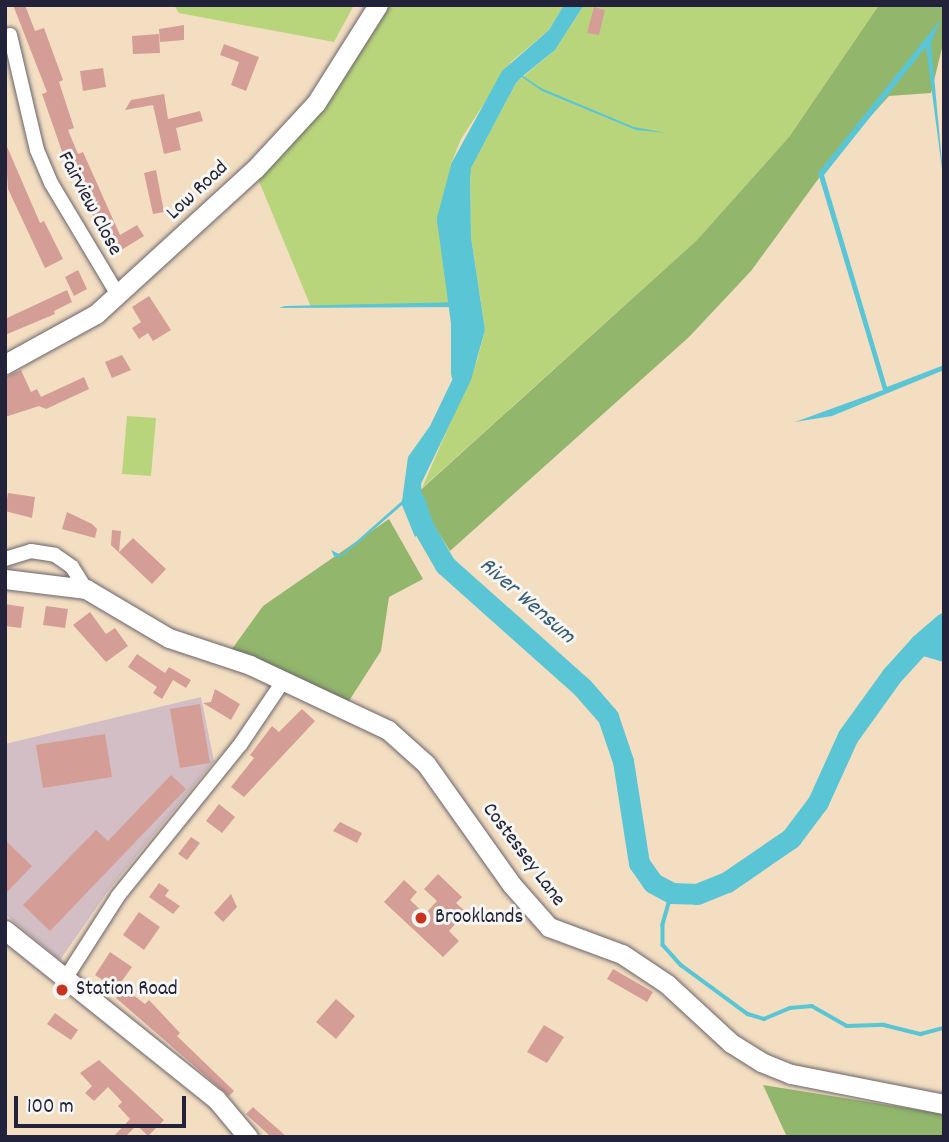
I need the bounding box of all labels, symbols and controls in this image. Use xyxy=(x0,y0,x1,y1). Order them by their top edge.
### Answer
street label: Fairview Close xyxy=(51,148,127,260)
street label: Low Road xyxy=(162,156,234,226)
water label: River Wensum xyxy=(472,553,580,651)
street label: Costessey Lane xyxy=(476,798,570,912)
place label: Brooklands xyxy=(435,905,523,931)
marker: Brooklands xyxy=(413,910,429,926)
place label: Station Road xyxy=(76,977,178,1003)
marker: Station Road xyxy=(54,982,70,998)
scale bar xyxy=(18,1082,189,1126)
text: 100 m xyxy=(27,1093,74,1123)

